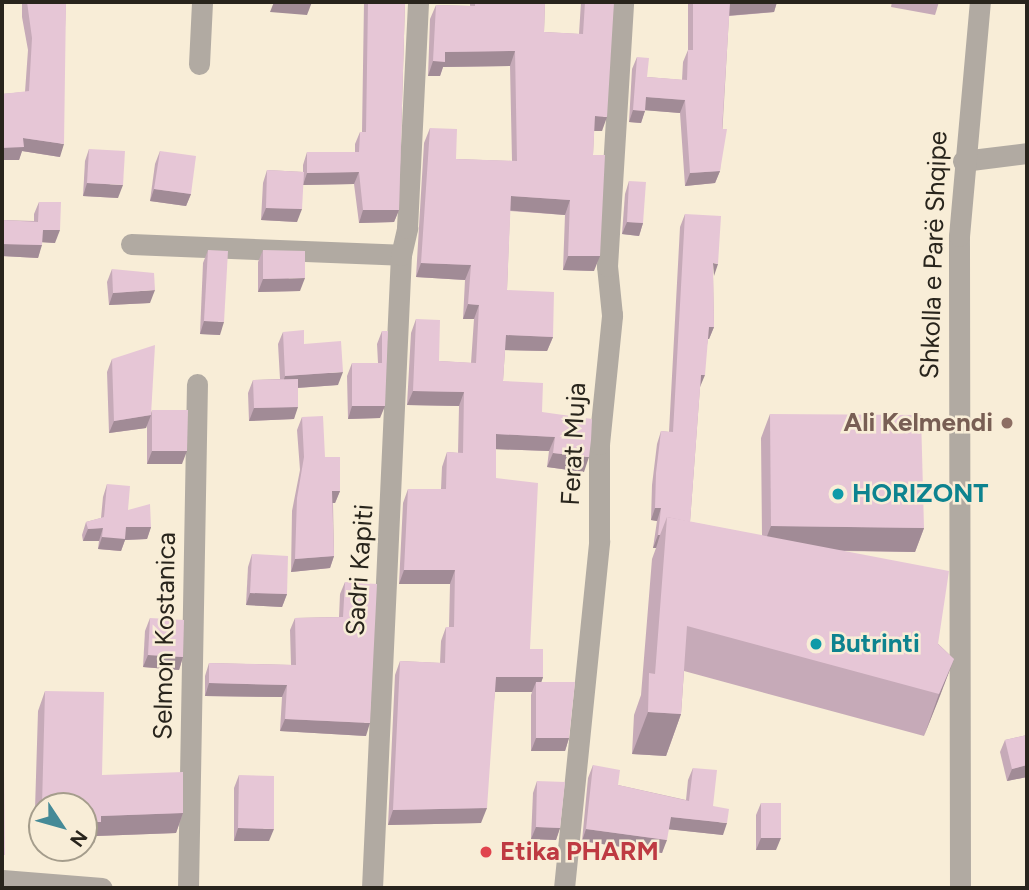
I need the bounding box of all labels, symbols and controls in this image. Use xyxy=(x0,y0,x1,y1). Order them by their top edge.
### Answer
street label: Shkolla e Parë Shqipe xyxy=(914,130,954,380)
street label: Ferat Muja xyxy=(555,382,593,506)
place label: Ali Kelmendi xyxy=(844,407,993,439)
marker: Ali Kelmendi xyxy=(999,415,1015,431)
place label: HORIZONT xyxy=(852,478,988,510)
marker: HORIZONT xyxy=(830,486,846,502)
street label: Sadri Kapiti xyxy=(340,503,380,637)
street label: Selmon Kostanica xyxy=(148,532,182,740)
place label: Butrinti xyxy=(830,628,920,660)
marker: Butrinti xyxy=(808,636,824,652)
north arrow xyxy=(28,792,98,862)
text: N xyxy=(65,826,92,851)
place label: Etika PHARM xyxy=(500,836,659,868)
marker: Etika PHARM xyxy=(478,844,494,860)

